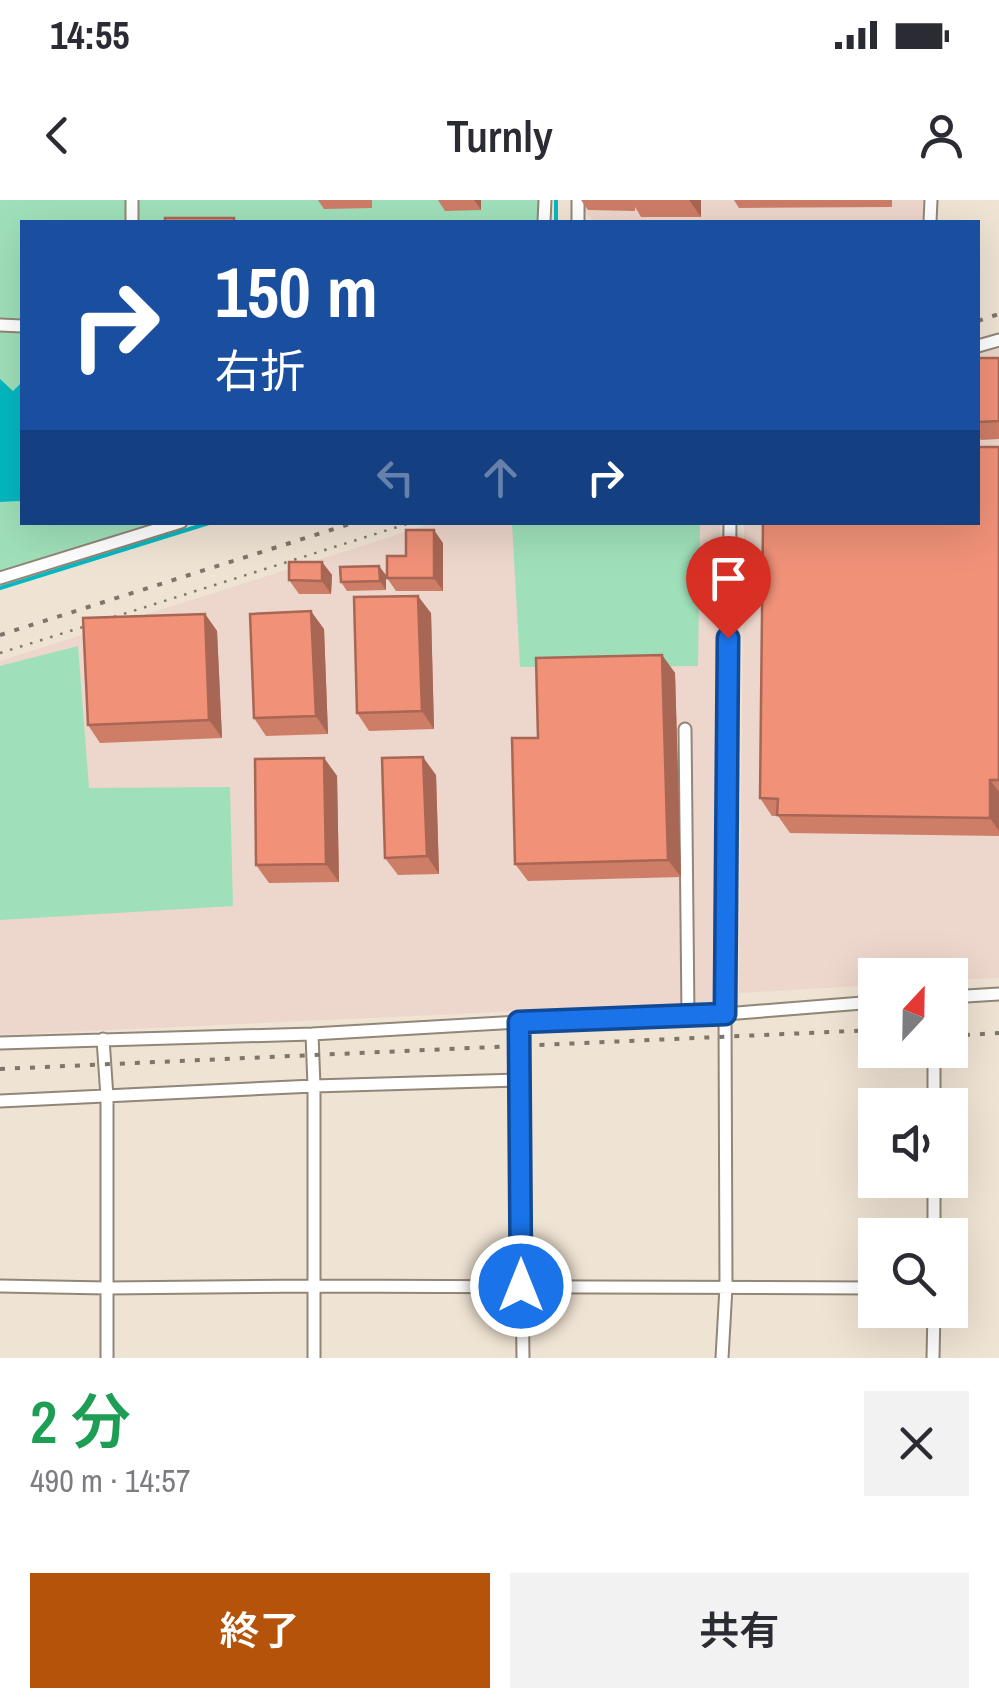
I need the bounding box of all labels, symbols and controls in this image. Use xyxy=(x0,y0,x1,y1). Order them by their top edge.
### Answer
text: 14:55 xyxy=(50,10,130,61)
text: Turnly xyxy=(446,105,553,166)
icon: back xyxy=(30,108,85,163)
icon: person xyxy=(914,108,969,163)
text: 150 m xyxy=(215,245,378,339)
icon: right xyxy=(50,260,180,390)
text: 右折 xyxy=(215,340,305,401)
icon: left xyxy=(368,450,423,505)
icon: ahead xyxy=(473,450,528,505)
icon: right xyxy=(578,450,633,505)
pin xyxy=(686,536,771,639)
icon: arrive xyxy=(701,551,756,606)
north arrow xyxy=(858,958,968,1068)
map controls xyxy=(858,958,968,1328)
button: sound xyxy=(858,1088,968,1198)
button: search xyxy=(858,1218,968,1328)
position arrow xyxy=(469,1234,573,1338)
text: 2 分 xyxy=(30,1381,131,1462)
button: close xyxy=(864,1391,969,1496)
text: 490 m · 14:57 xyxy=(30,1459,190,1502)
button: 終了 xyxy=(30,1573,490,1688)
button: 共有 xyxy=(510,1573,969,1688)

